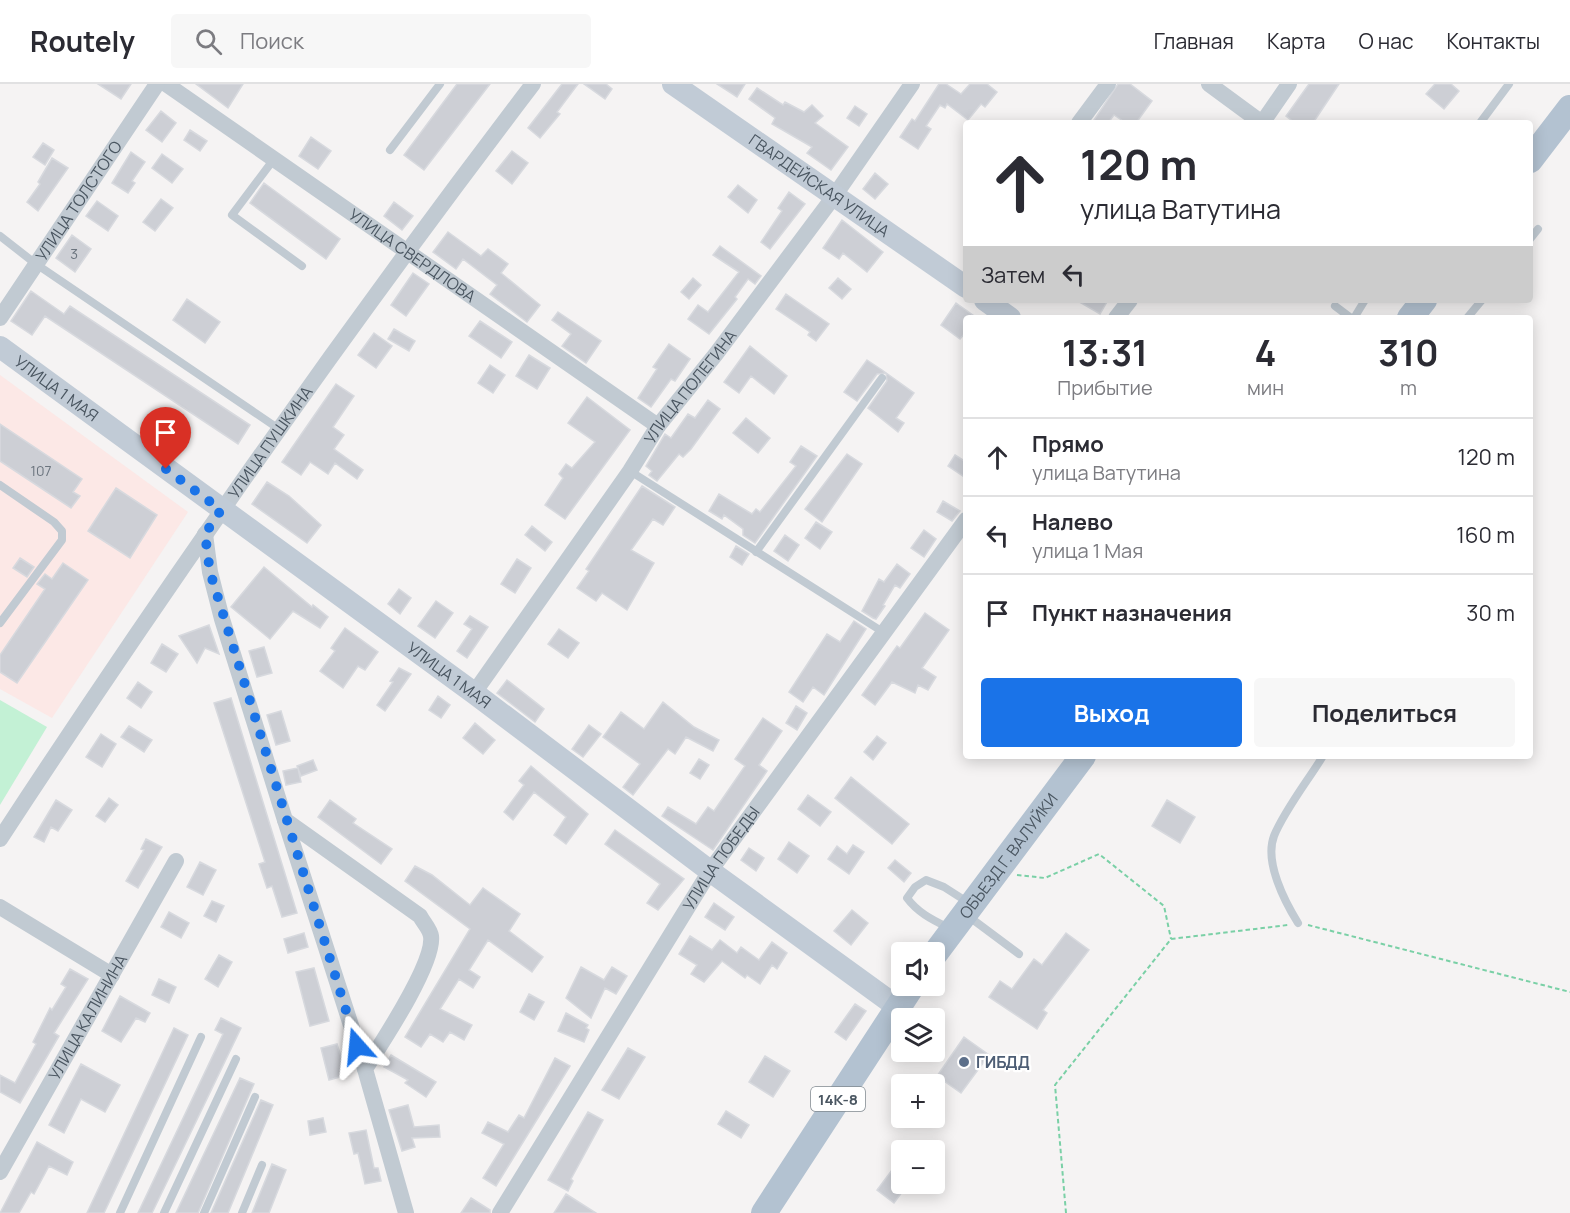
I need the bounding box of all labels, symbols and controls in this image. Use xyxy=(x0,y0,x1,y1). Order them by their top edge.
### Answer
search box xyxy=(171,14,591,68)
text: Routely xyxy=(30,22,135,60)
icon: search xyxy=(192,25,225,58)
text: Поиск xyxy=(240,26,304,56)
text: Главная xyxy=(1154,27,1234,55)
text: Карта xyxy=(1267,27,1325,55)
text: О нас xyxy=(1358,27,1414,55)
text: Контакты xyxy=(1447,27,1540,55)
street label: ГВАРДЕЙСКАЯ УЛИЦА xyxy=(745,129,894,242)
text: 120 m xyxy=(1080,135,1197,193)
street label: УЛИЦА ТОЛСТОГО xyxy=(30,136,127,265)
icon: ahead xyxy=(981,144,1059,222)
text: улица Ватутина xyxy=(1080,190,1281,227)
street label: УЛИЦА СВЕРДЛОВА xyxy=(344,203,480,307)
house number: 3 xyxy=(70,244,78,263)
icon: left xyxy=(1057,258,1090,291)
text: Затем xyxy=(981,260,1045,290)
street label: УЛИЦА ПОЛЕГИНА xyxy=(639,325,741,448)
text: 13:31 xyxy=(1062,328,1148,377)
text: 4 xyxy=(1255,328,1276,377)
text: 310 xyxy=(1378,328,1439,377)
street label: УЛИЦА 1 МАЯ xyxy=(10,350,103,426)
text: Прибытие xyxy=(1057,374,1153,401)
text: мин xyxy=(1247,374,1284,401)
text: m xyxy=(1400,374,1417,401)
street label: УЛИЦА ПУШКИНА xyxy=(223,382,317,503)
pin xyxy=(140,407,191,469)
icon: arrive xyxy=(149,416,182,449)
text: Прямо xyxy=(1032,429,1104,459)
icon: ahead xyxy=(981,441,1014,474)
text: 120 m xyxy=(1457,442,1515,472)
text: улица Ватутина xyxy=(1032,459,1181,486)
house number: 107 xyxy=(30,461,52,480)
text: Налево xyxy=(1032,507,1113,537)
icon: left xyxy=(981,519,1014,552)
text: 160 m xyxy=(1456,520,1515,550)
text: улица 1 Мая xyxy=(1032,537,1143,564)
icon: arrive xyxy=(981,597,1014,630)
text: Пункт назначения xyxy=(1032,598,1232,628)
text: 30 m xyxy=(1466,598,1515,628)
street label: УЛИЦА 1 МАЯ xyxy=(403,637,496,713)
button: Выход xyxy=(981,678,1242,747)
button: Поделиться xyxy=(1254,678,1515,747)
street label: ОБЪЕЗД Г. ВАЛУЙКИ xyxy=(954,788,1063,923)
street label: УЛИЦА ПОБЕДЫ xyxy=(678,802,765,914)
map controls xyxy=(891,942,945,1194)
button: sound xyxy=(891,942,945,996)
street label: УЛИЦА КАЛИНИНА xyxy=(43,950,132,1084)
button: layers xyxy=(891,1008,945,1062)
position arrow xyxy=(325,1014,389,1078)
place label: ГИБДД xyxy=(976,1051,1030,1073)
marker: ГИБДД xyxy=(957,1055,971,1069)
button: + xyxy=(891,1074,945,1128)
road number: 14К-8 xyxy=(811,1087,865,1111)
button: − xyxy=(891,1140,945,1194)

